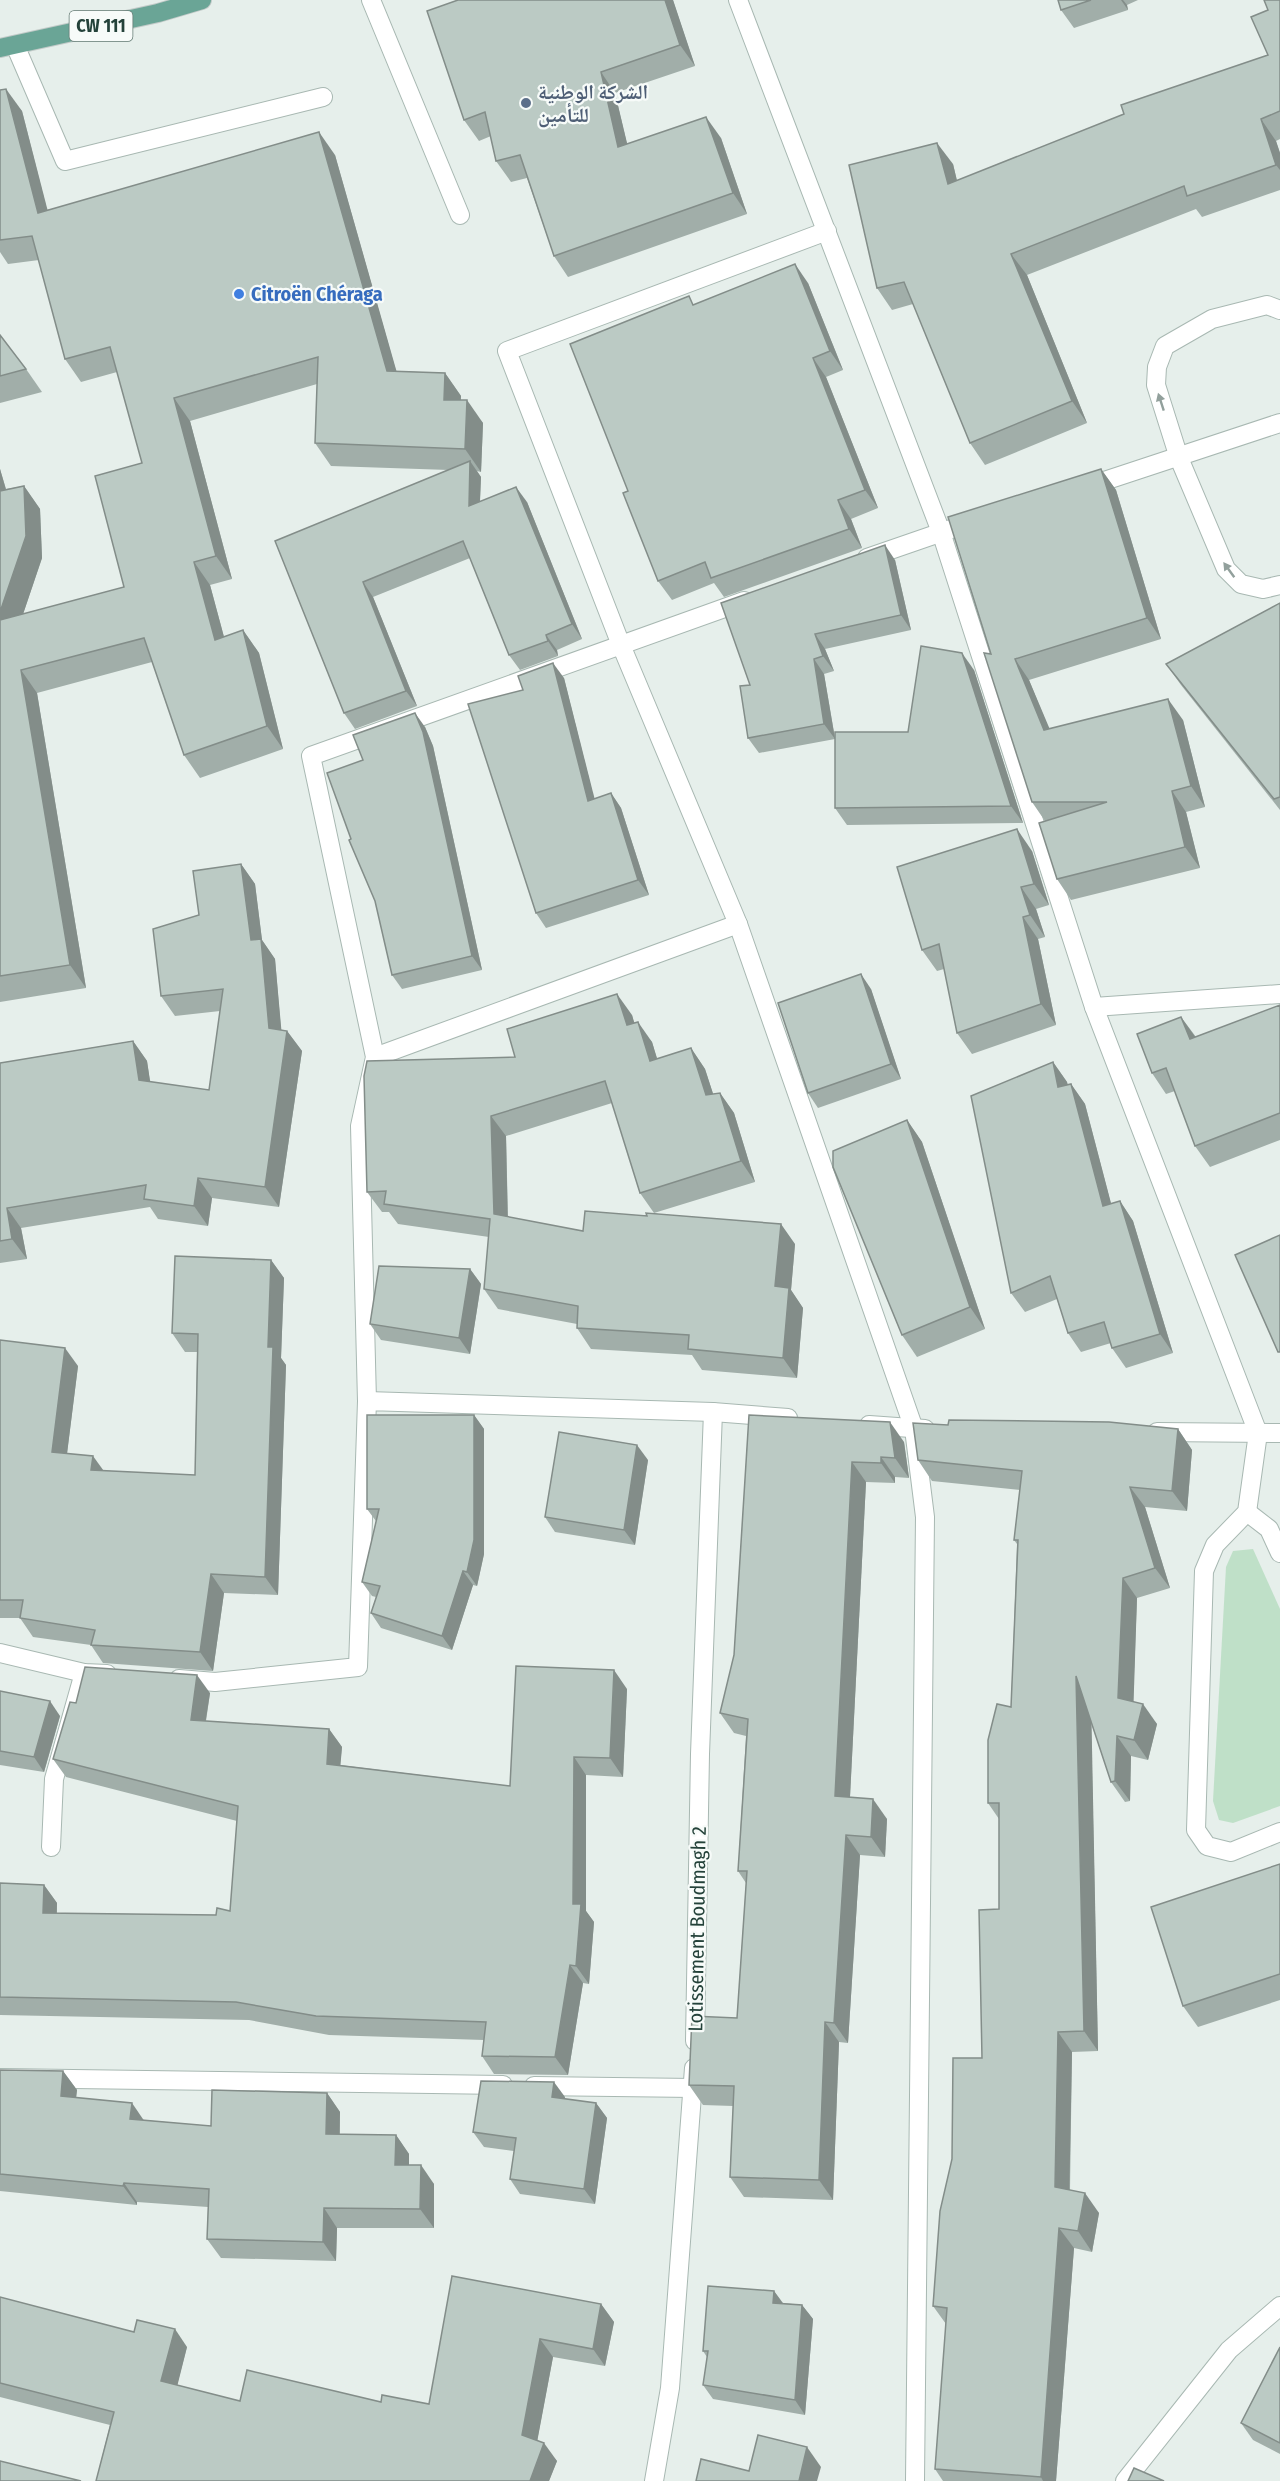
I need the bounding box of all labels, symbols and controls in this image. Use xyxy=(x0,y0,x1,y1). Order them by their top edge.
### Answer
road number: CW 111 xyxy=(70,11,132,41)
place label: الشركة الوطنية للتأمين xyxy=(538,80,648,128)
marker: الشركة الوطنية للتأمين xyxy=(519,96,533,110)
place label: Citroën Chéraga xyxy=(251,282,383,306)
marker: Citroën Chéraga xyxy=(232,287,246,301)
one-way arrow xyxy=(1156,393,1166,411)
one-way arrow xyxy=(1224,562,1236,577)
street label: Lotissement Boudmagh 2 xyxy=(683,1826,711,2032)

